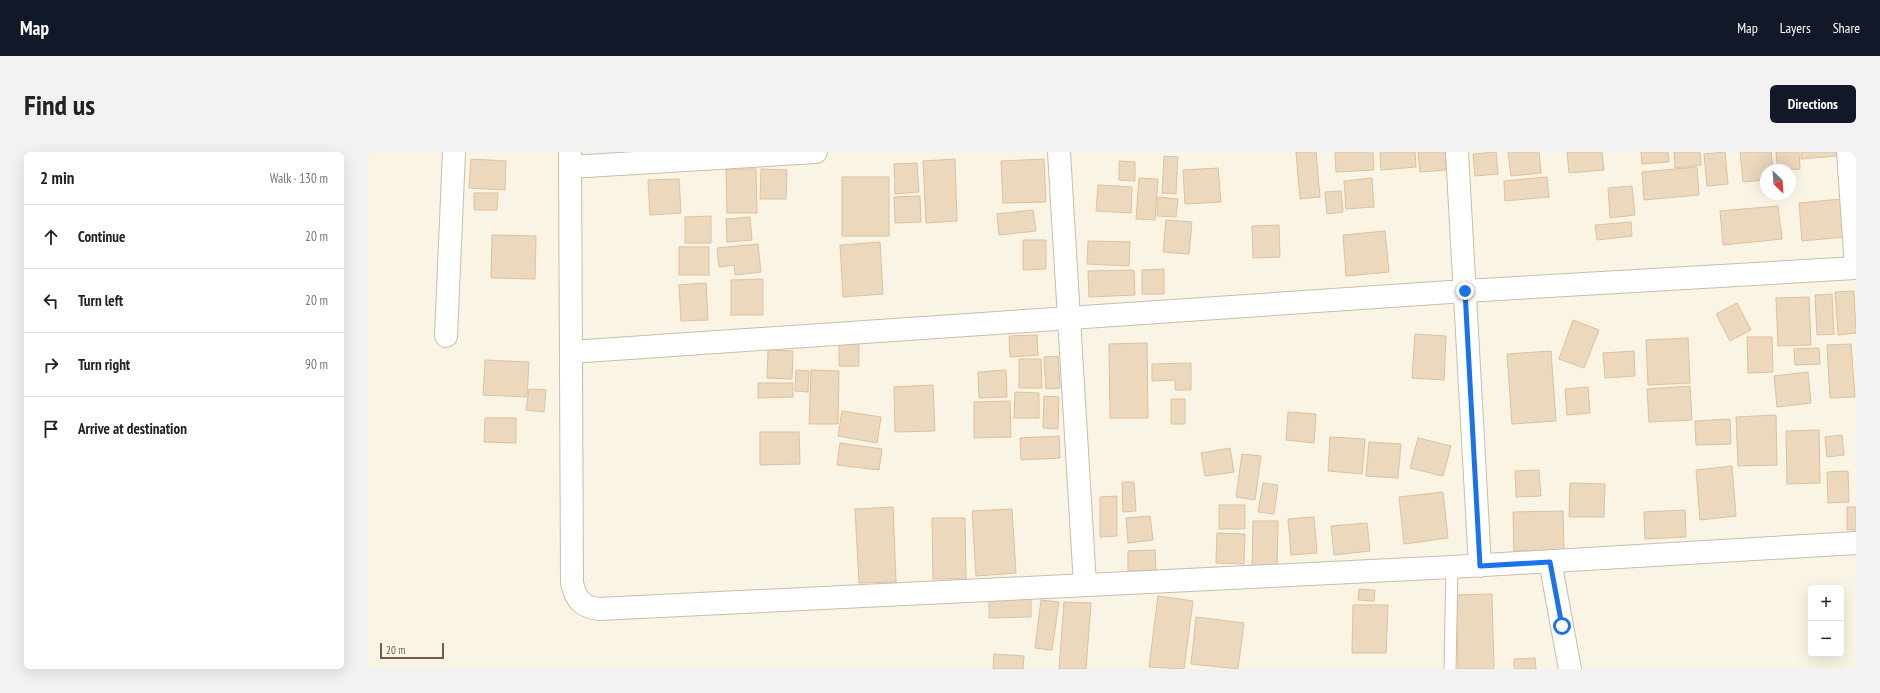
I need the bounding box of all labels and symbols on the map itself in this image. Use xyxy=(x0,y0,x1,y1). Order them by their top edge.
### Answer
north arrow xyxy=(1760,164,1796,200)
route end xyxy=(1456,282,1474,300)
route start xyxy=(1553,617,1571,635)
scale bar xyxy=(380,641,444,660)

